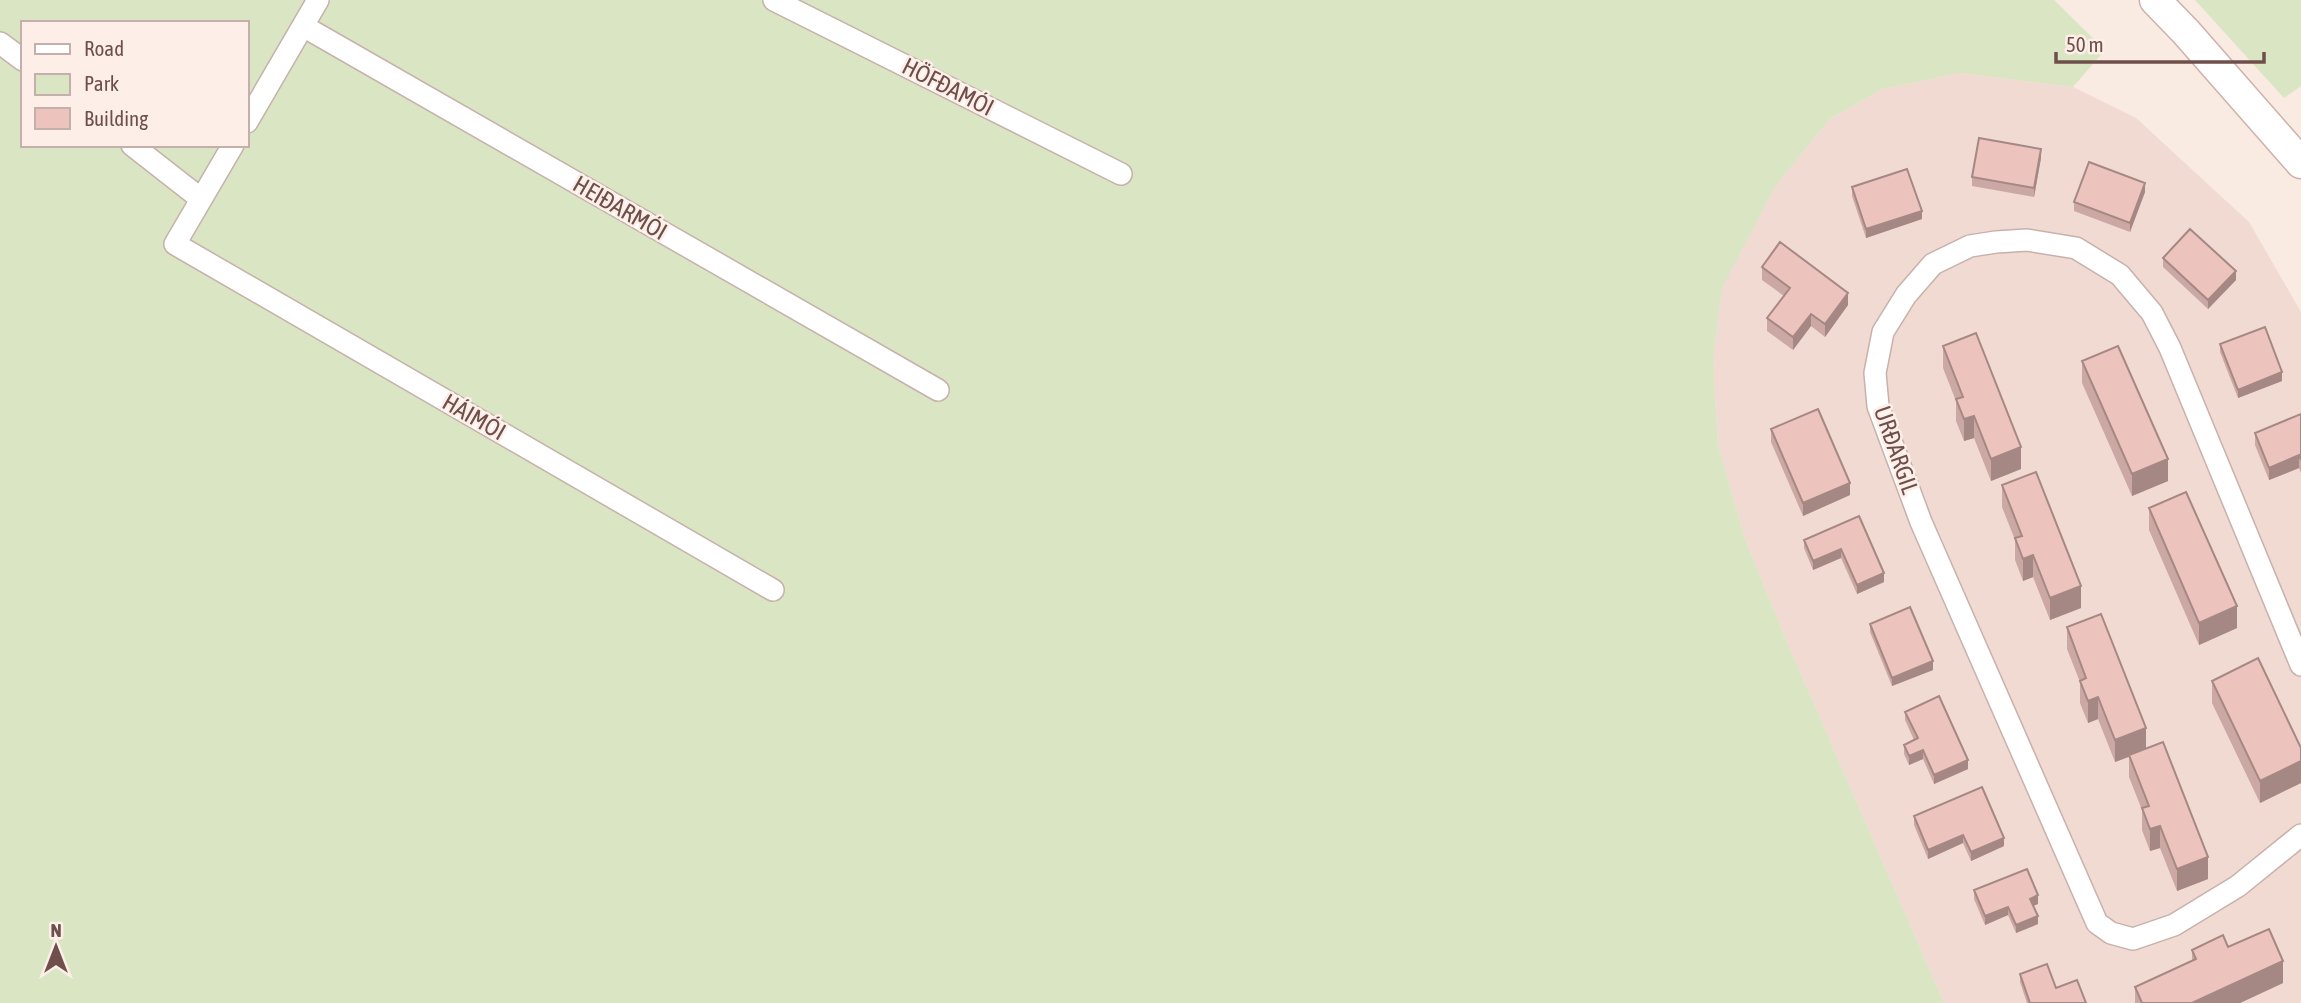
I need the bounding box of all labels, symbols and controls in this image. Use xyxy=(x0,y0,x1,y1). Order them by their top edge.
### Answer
legend xyxy=(21,21,248,147)
scale bar xyxy=(2056,21,2264,65)
text: 50 m xyxy=(2066,32,2104,56)
text: Road xyxy=(84,36,124,60)
street label: HÖFÐAMÓI xyxy=(898,52,998,121)
text: Park xyxy=(84,71,119,95)
text: Building xyxy=(84,106,148,130)
street label: HEIÐARMÓI xyxy=(569,170,672,245)
street label: HÁIMÓI xyxy=(438,388,510,445)
street label: URÐARGIL xyxy=(1869,402,1924,498)
north arrow xyxy=(21,912,91,982)
text: N xyxy=(50,919,62,941)

